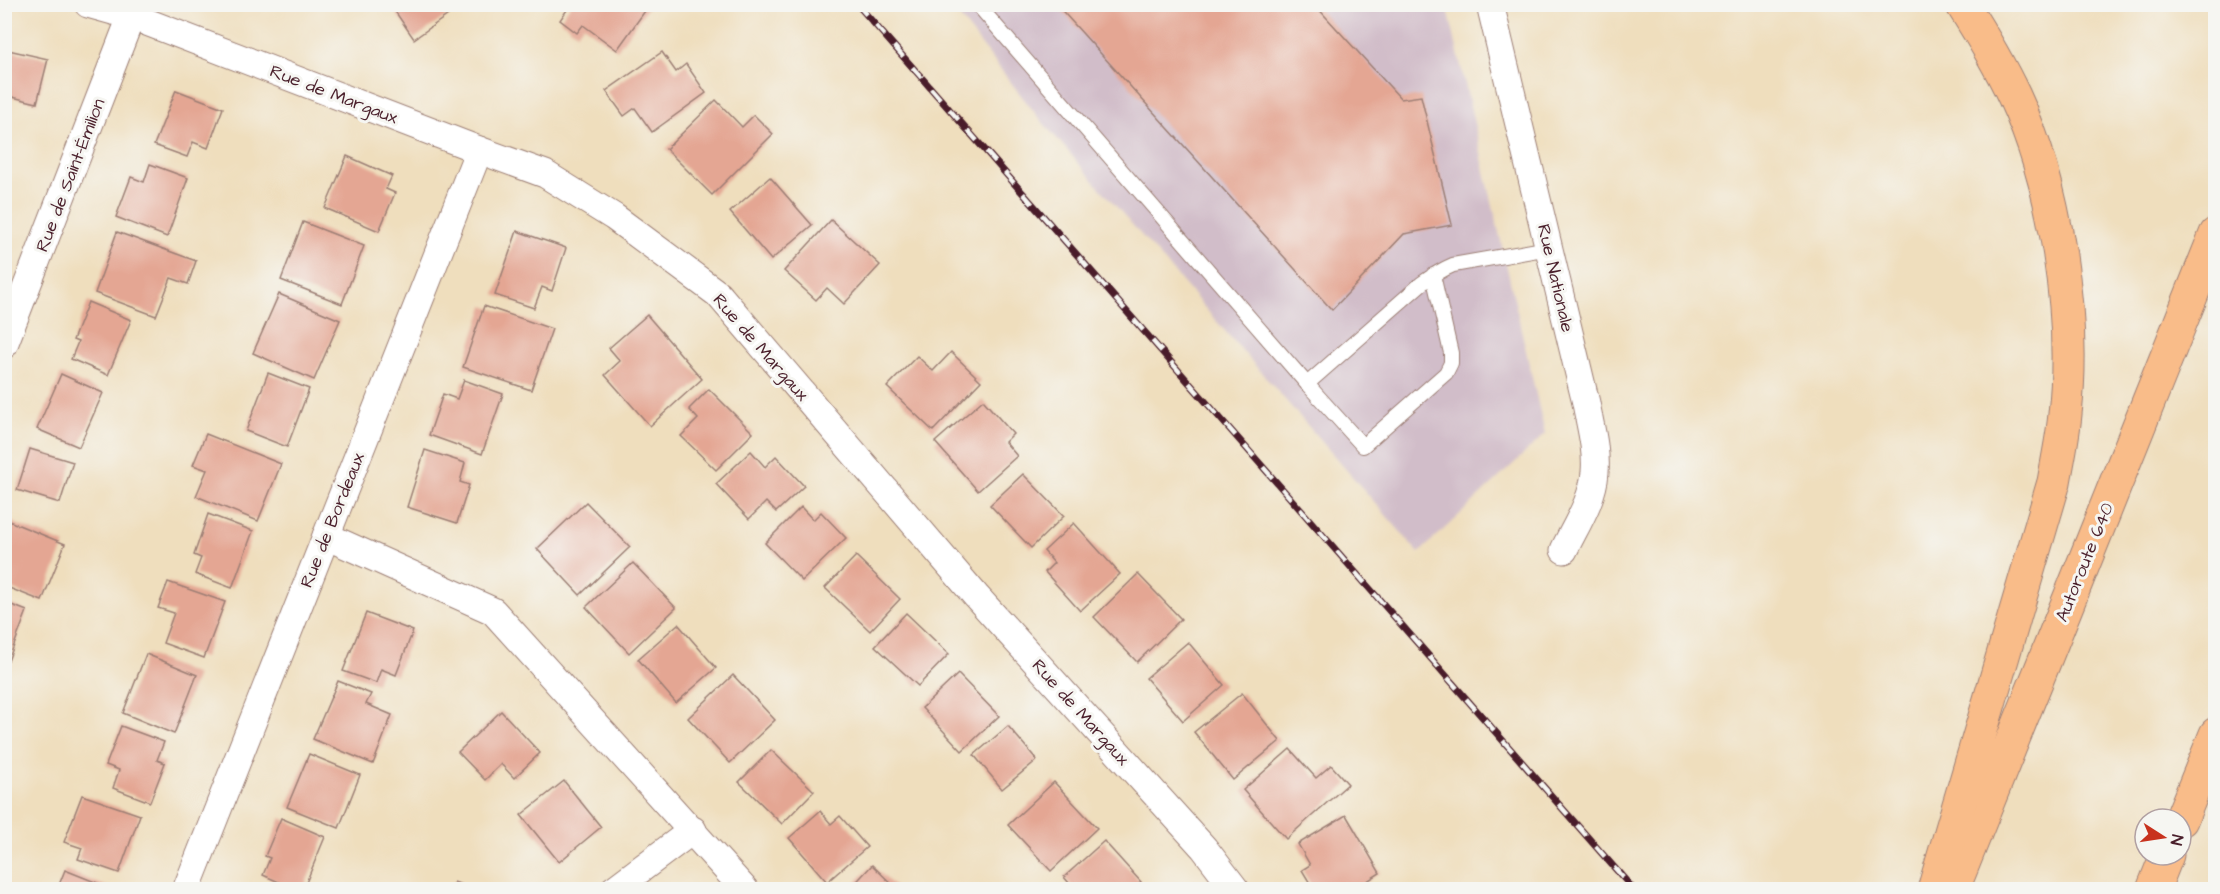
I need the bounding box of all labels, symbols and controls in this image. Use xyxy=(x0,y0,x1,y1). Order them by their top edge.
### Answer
street label: Rue de Margaux xyxy=(266,59,402,131)
street label: Rue de Saint-Émilion xyxy=(30,95,111,256)
street label: Rue Nationale xyxy=(1531,222,1580,335)
street label: Rue de Margaux xyxy=(706,288,815,408)
street label: Rue de Bordeaux xyxy=(294,448,371,591)
street label: Autoroute 640 xyxy=(2049,499,2120,625)
street label: Rue de Margaux xyxy=(1025,654,1135,772)
north arrow xyxy=(2133,807,2193,867)
text: N xyxy=(2165,833,2188,847)

